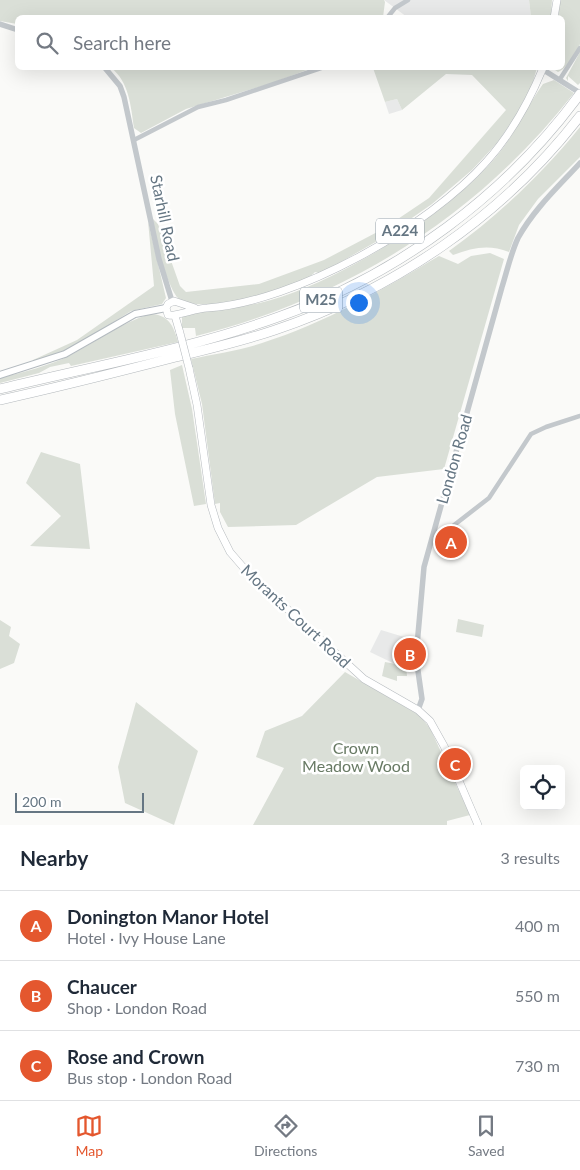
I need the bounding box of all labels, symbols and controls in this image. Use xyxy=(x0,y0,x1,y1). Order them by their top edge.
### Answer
search box xyxy=(15,15,565,70)
icon: search xyxy=(33,29,61,57)
text: Search here xyxy=(73,31,171,54)
street label: Starhill Road xyxy=(147,173,184,263)
road number: A224 xyxy=(376,218,424,244)
road number: M25 xyxy=(300,288,342,312)
your location xyxy=(346,290,372,316)
street label: London Road xyxy=(432,412,475,506)
pin: A xyxy=(435,523,467,561)
street label: Morants Court Road xyxy=(238,560,355,671)
pin: B xyxy=(394,635,426,673)
park label: Crown Meadow Wood xyxy=(302,738,410,775)
pin: C xyxy=(439,745,471,783)
map controls xyxy=(520,765,565,810)
button: locate xyxy=(520,765,565,810)
scale bar xyxy=(15,790,144,813)
text: 200 m xyxy=(22,793,61,810)
text: Nearby xyxy=(20,845,88,870)
text: 3 results xyxy=(500,848,560,867)
text: Donington Manor Hotel xyxy=(67,905,269,928)
text: A xyxy=(30,916,42,935)
text: 400 m xyxy=(515,916,560,935)
text: Hotel · Ivy House Lane xyxy=(67,928,226,947)
text: Chaucer xyxy=(67,975,137,998)
text: B xyxy=(31,986,41,1005)
text: 550 m xyxy=(515,986,560,1005)
text: Shop · London Road xyxy=(67,998,207,1017)
text: Rose and Crown xyxy=(67,1045,204,1068)
text: C xyxy=(31,1056,41,1075)
text: 730 m xyxy=(515,1056,560,1075)
text: Bus stop · London Road xyxy=(67,1068,232,1087)
tab: Map xyxy=(75,1112,103,1159)
tab: Directions xyxy=(254,1112,317,1159)
tab: Saved xyxy=(468,1112,505,1159)

